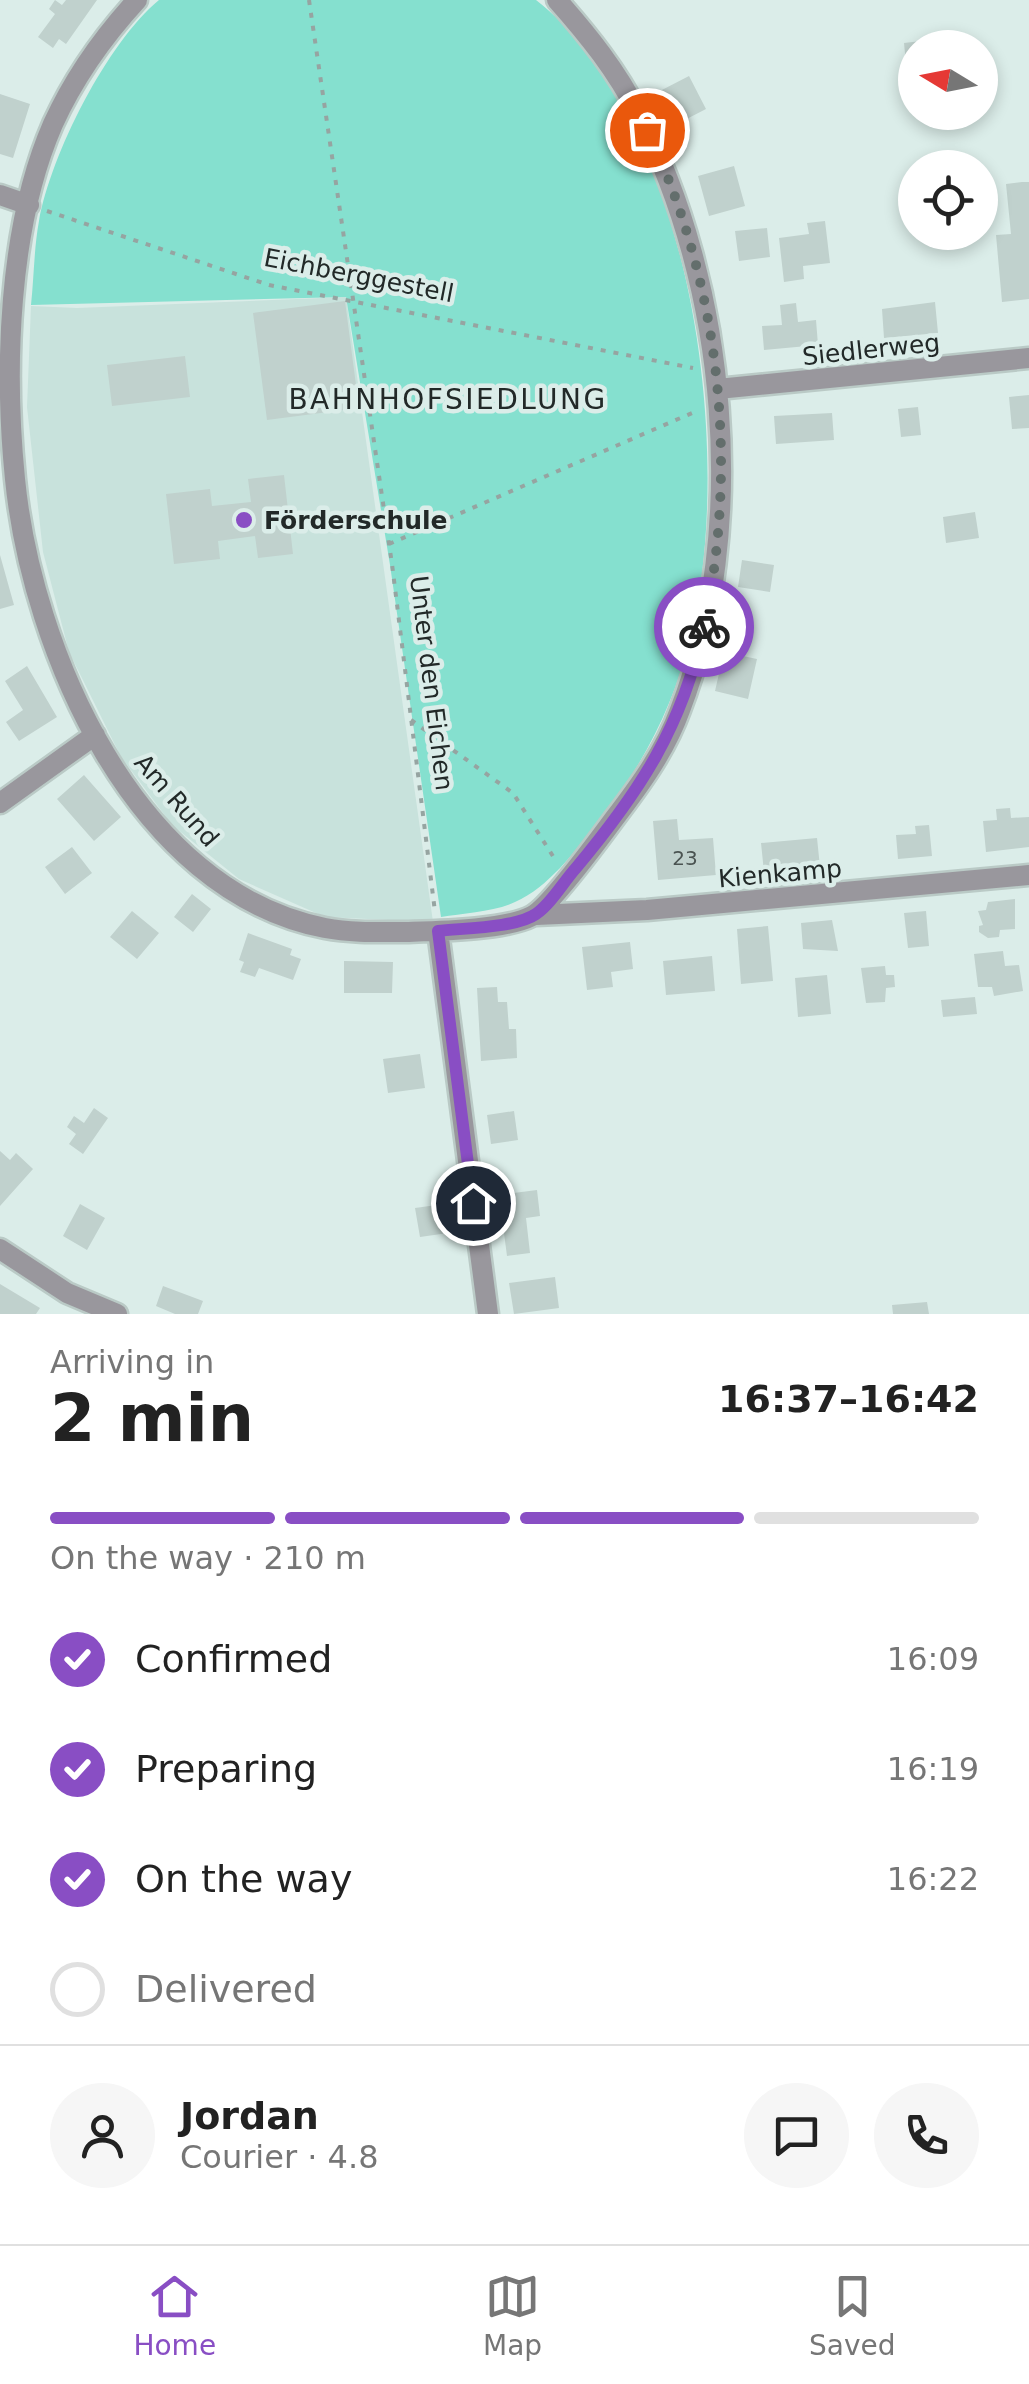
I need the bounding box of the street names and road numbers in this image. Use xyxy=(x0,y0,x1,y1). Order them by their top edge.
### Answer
street label: Eichberggestell xyxy=(262,243,456,308)
street label: Siedlerweg xyxy=(801,328,941,371)
street label: Unter den Eichen xyxy=(404,574,459,792)
street label: Am Rund xyxy=(129,748,225,853)
street label: Kienkamp xyxy=(717,854,843,893)

